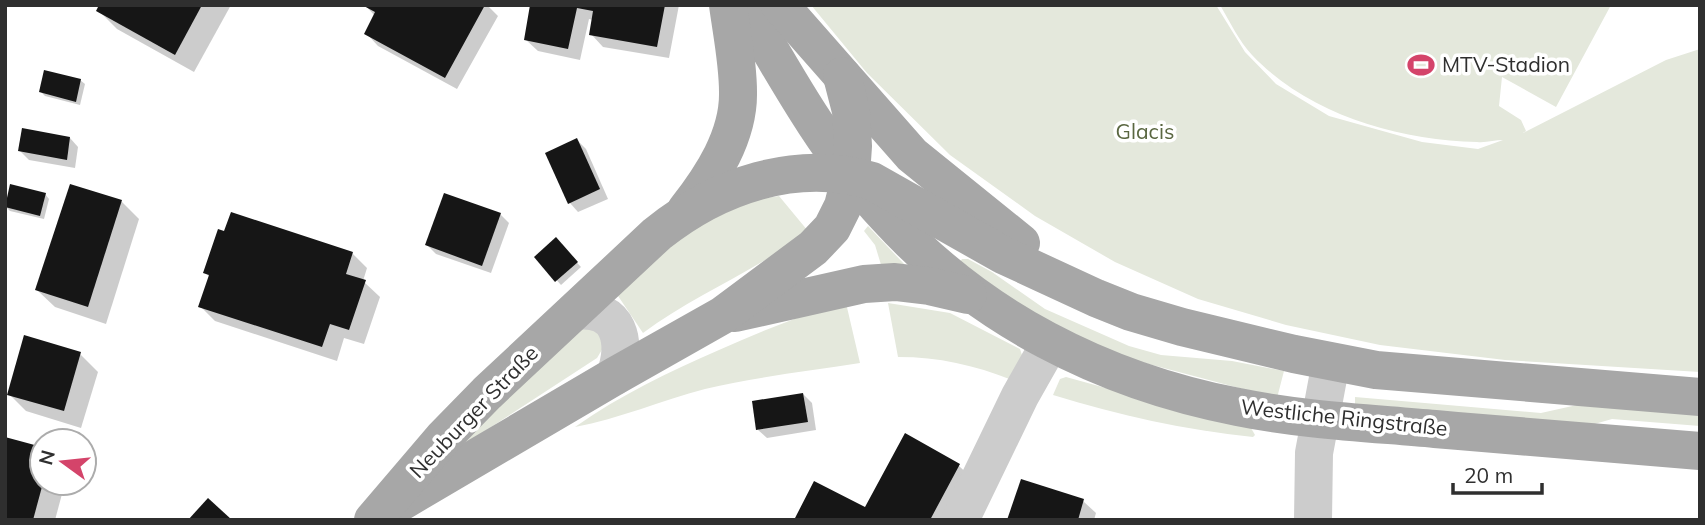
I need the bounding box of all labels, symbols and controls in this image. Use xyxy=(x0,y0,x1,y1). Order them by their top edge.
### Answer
sports icon: MTV-Stadion xyxy=(1406,50,1436,80)
place label: MTV-Stadion xyxy=(1442,51,1570,77)
park label: Glacis xyxy=(1116,118,1174,144)
street label: Neuburger Straße xyxy=(404,340,543,483)
street label: Westliche Ringstraße xyxy=(1239,393,1449,441)
north arrow xyxy=(28,427,98,497)
text: N xyxy=(33,448,60,468)
scale bar xyxy=(1453,452,1542,496)
text: 20 m xyxy=(1464,462,1513,488)

